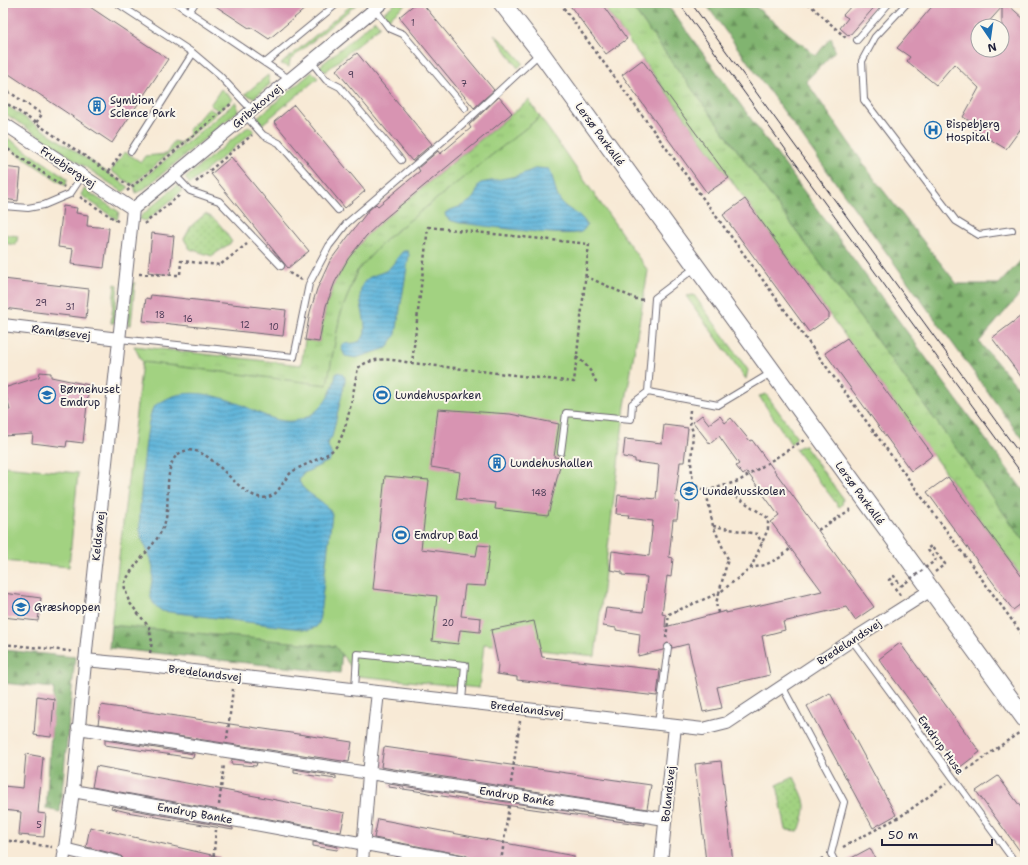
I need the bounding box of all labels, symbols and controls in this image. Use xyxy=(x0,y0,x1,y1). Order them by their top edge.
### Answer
house number: 1 xyxy=(411,17,415,29)
north arrow xyxy=(970,18,1010,58)
text: N xyxy=(986,39,998,56)
house number: 9 xyxy=(348,69,354,81)
house number: 7 xyxy=(461,78,467,90)
street label: Gribskovvej xyxy=(229,81,286,132)
place label: Symbion Science Park xyxy=(110,93,176,121)
building icon: Symbion Science Park xyxy=(87,96,107,116)
street label: Lersø Parkallé xyxy=(571,99,628,169)
place label: Bispebjerg Hospital xyxy=(946,117,1000,145)
hospital icon: Bispebjerg Hospital xyxy=(923,120,943,140)
street label: Fruebjergvej xyxy=(37,143,99,192)
house number: 29 xyxy=(35,297,47,309)
house number: 31 xyxy=(65,301,75,313)
house number: 18 xyxy=(155,309,165,321)
house number: 16 xyxy=(183,313,193,325)
house number: 12 xyxy=(240,319,250,331)
street label: Ramløsevej xyxy=(30,321,92,344)
house number: 10 xyxy=(269,321,279,333)
place label: Børnehuset Emdrup xyxy=(60,382,120,410)
school or university icon: Børnehuset Emdrup xyxy=(37,385,57,405)
sports icon: Lundehusparken xyxy=(372,385,392,405)
place label: Lundehusparken xyxy=(395,388,481,403)
building icon: Lundehushallen xyxy=(487,453,507,473)
place label: Lundehushallen xyxy=(510,456,593,471)
street label: Lersø Parkallé xyxy=(831,458,888,528)
school or university icon: Lundehusskolen xyxy=(679,481,699,501)
place label: Lundehusskolen xyxy=(702,484,786,499)
house number: 148 xyxy=(531,487,547,499)
street label: Keldsøvej xyxy=(88,510,109,562)
sports icon: Emdrup Bad xyxy=(391,525,411,545)
place label: Emdrup Bad xyxy=(414,528,478,543)
school or university icon: Græshoppen xyxy=(11,597,31,617)
place label: Græshoppen xyxy=(34,600,101,615)
street label: Bredelandsvej xyxy=(814,616,884,669)
house number: 20 xyxy=(442,617,454,629)
street label: Bredelandsvej xyxy=(167,662,243,685)
street label: Bredelandsvej xyxy=(489,698,565,721)
street label: Emdrup Huse xyxy=(914,713,967,778)
street label: Bolandsvej xyxy=(658,765,679,823)
street label: Emdrup Banke xyxy=(478,783,556,810)
street label: Emdrup Banke xyxy=(156,799,234,827)
house number: 5 xyxy=(36,819,42,831)
scale bar xyxy=(882,821,992,847)
text: 50 m xyxy=(888,827,918,843)

